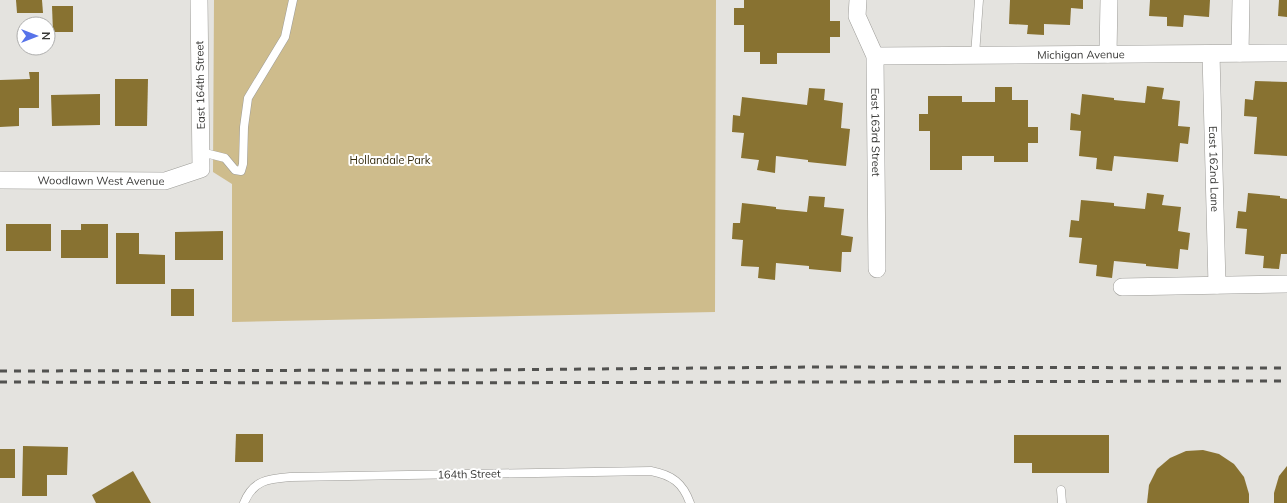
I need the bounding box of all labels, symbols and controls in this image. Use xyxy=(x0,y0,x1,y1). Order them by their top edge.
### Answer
north arrow xyxy=(16,16,56,56)
text: N xyxy=(39,32,53,40)
street label: East 164th Street xyxy=(192,40,208,129)
street label: Michigan Avenue xyxy=(1037,47,1125,62)
street label: East 163rd Street xyxy=(868,88,883,177)
street label: East 162nd Lane xyxy=(1206,126,1222,212)
park label: Hollandale Park xyxy=(350,153,431,167)
street label: Woodlawn West Avenue xyxy=(38,173,165,188)
street label: 164th Street xyxy=(437,466,501,482)

